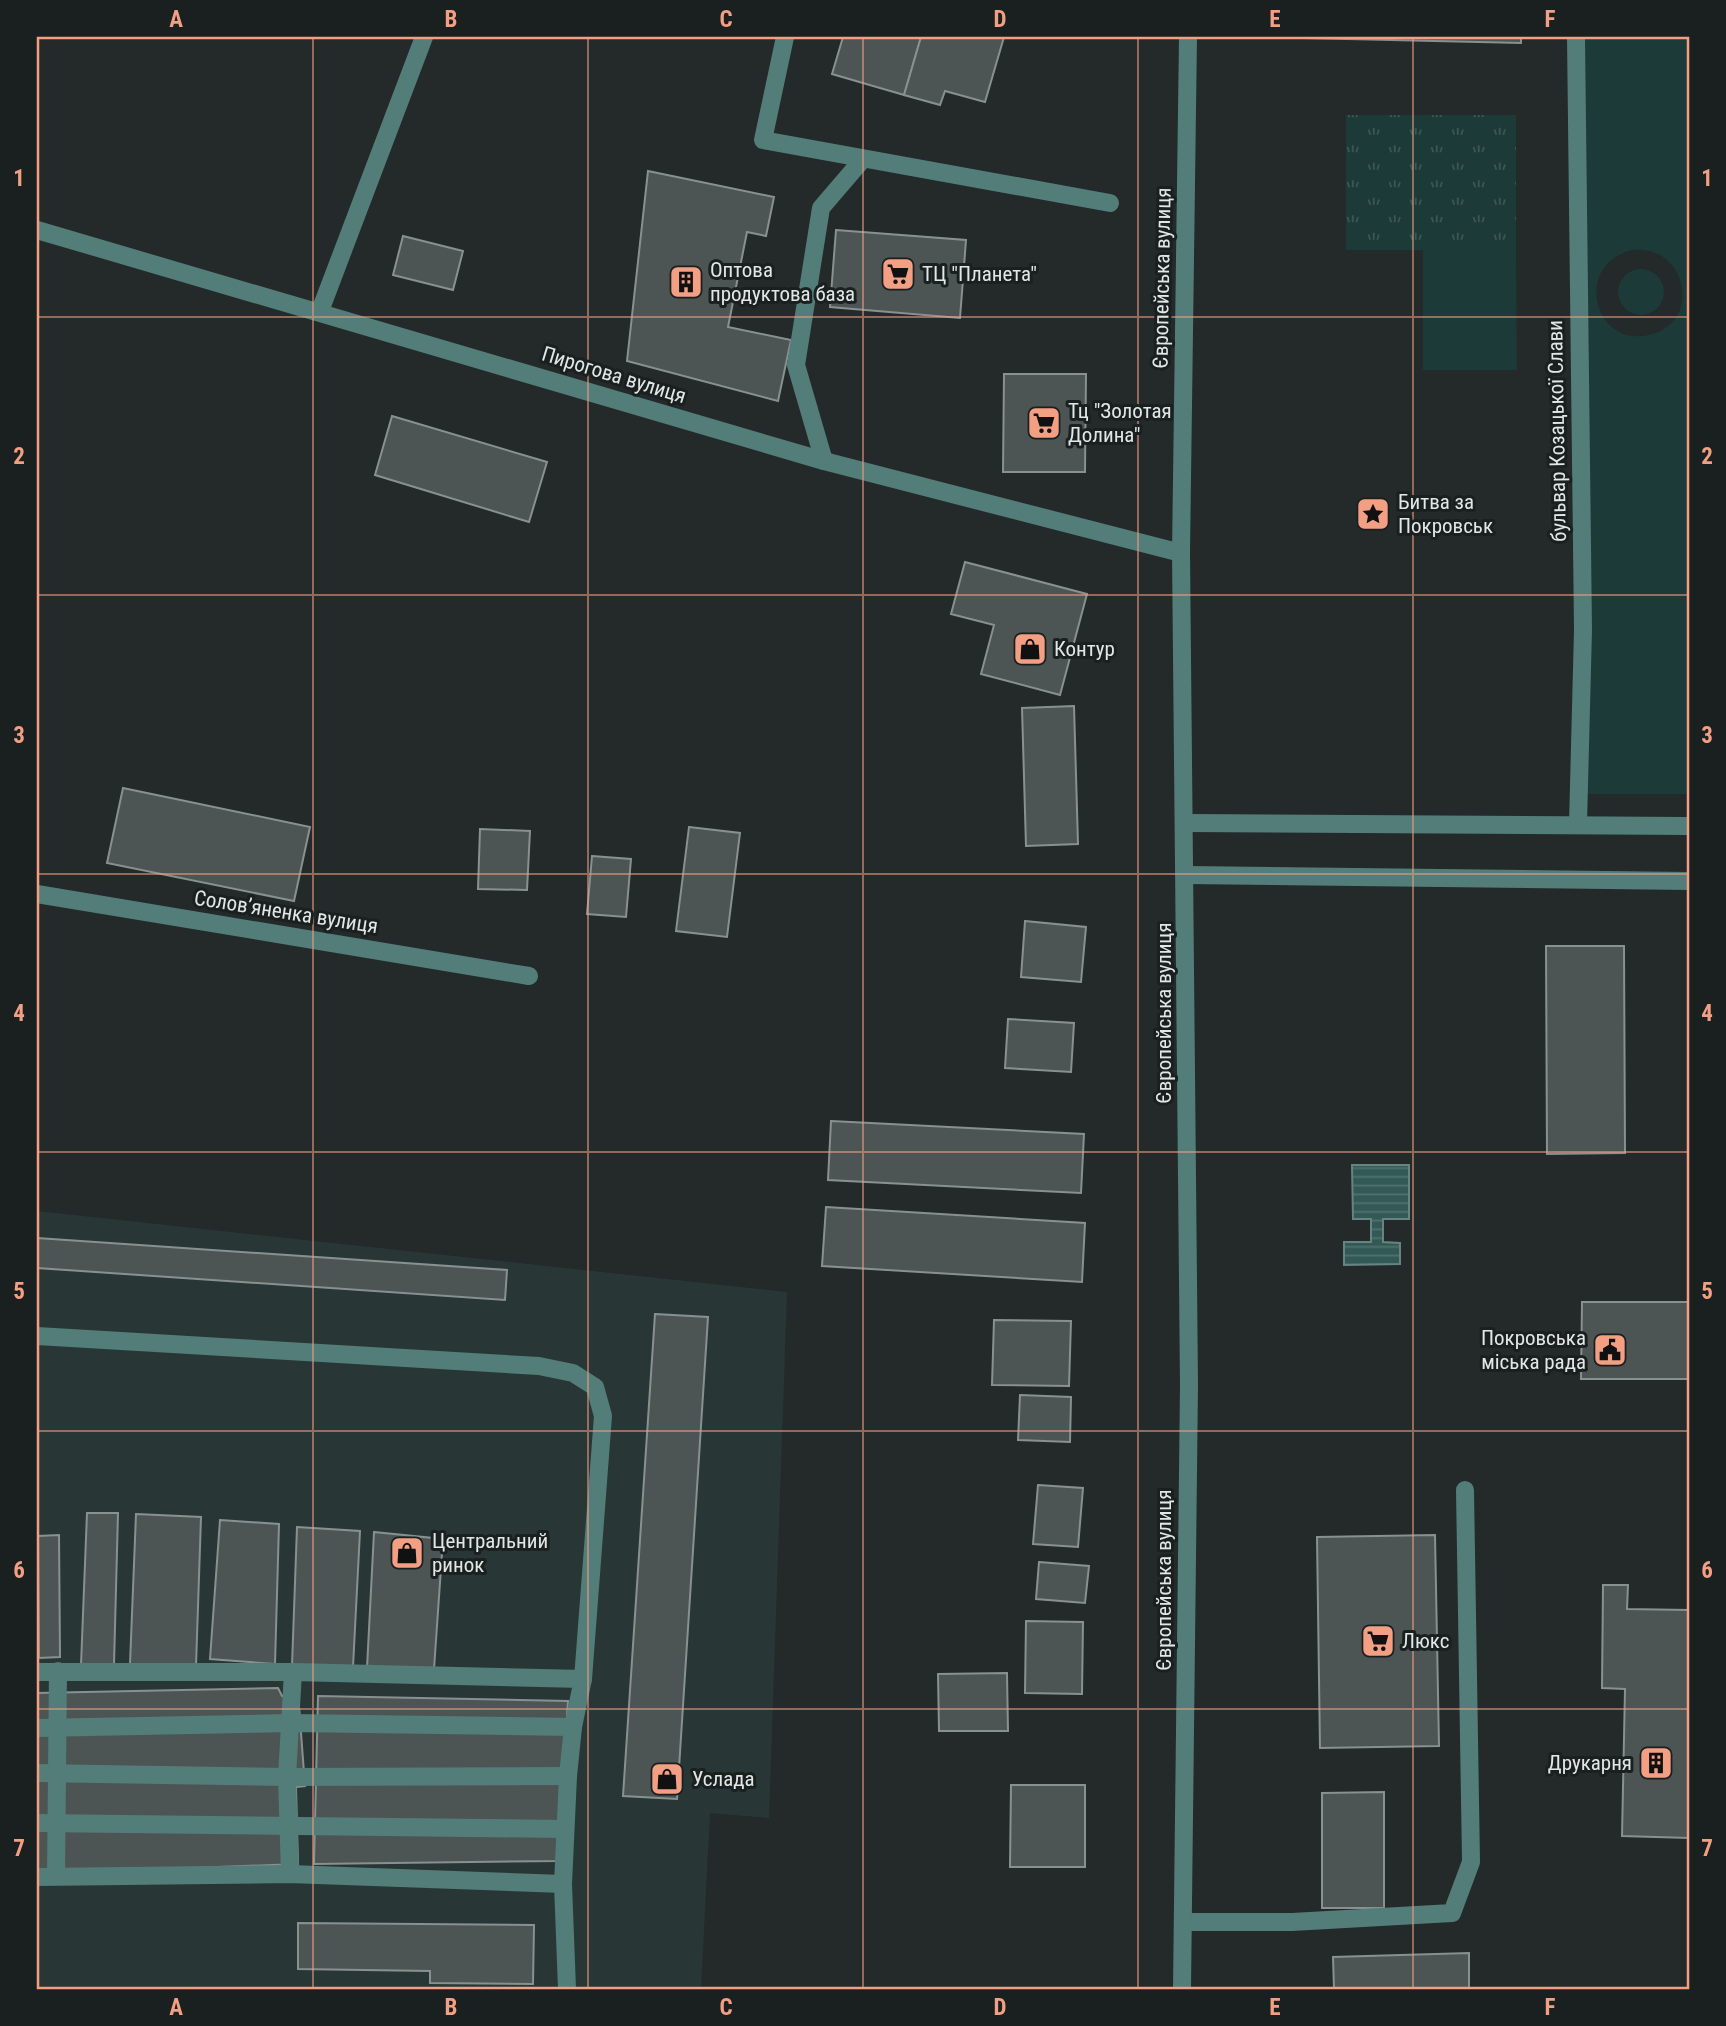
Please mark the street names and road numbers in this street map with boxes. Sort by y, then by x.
street label: Європейська вулиця [1148,187,1176,369]
street label: бульвар Козацької Слави [1543,320,1571,542]
street label: Пирогова вулиця [539,342,689,408]
street label: Солов’яненка вулиця [192,886,380,938]
street label: Європейська вулиця [1152,922,1176,1104]
street label: Європейська вулиця [1152,1489,1176,1671]

